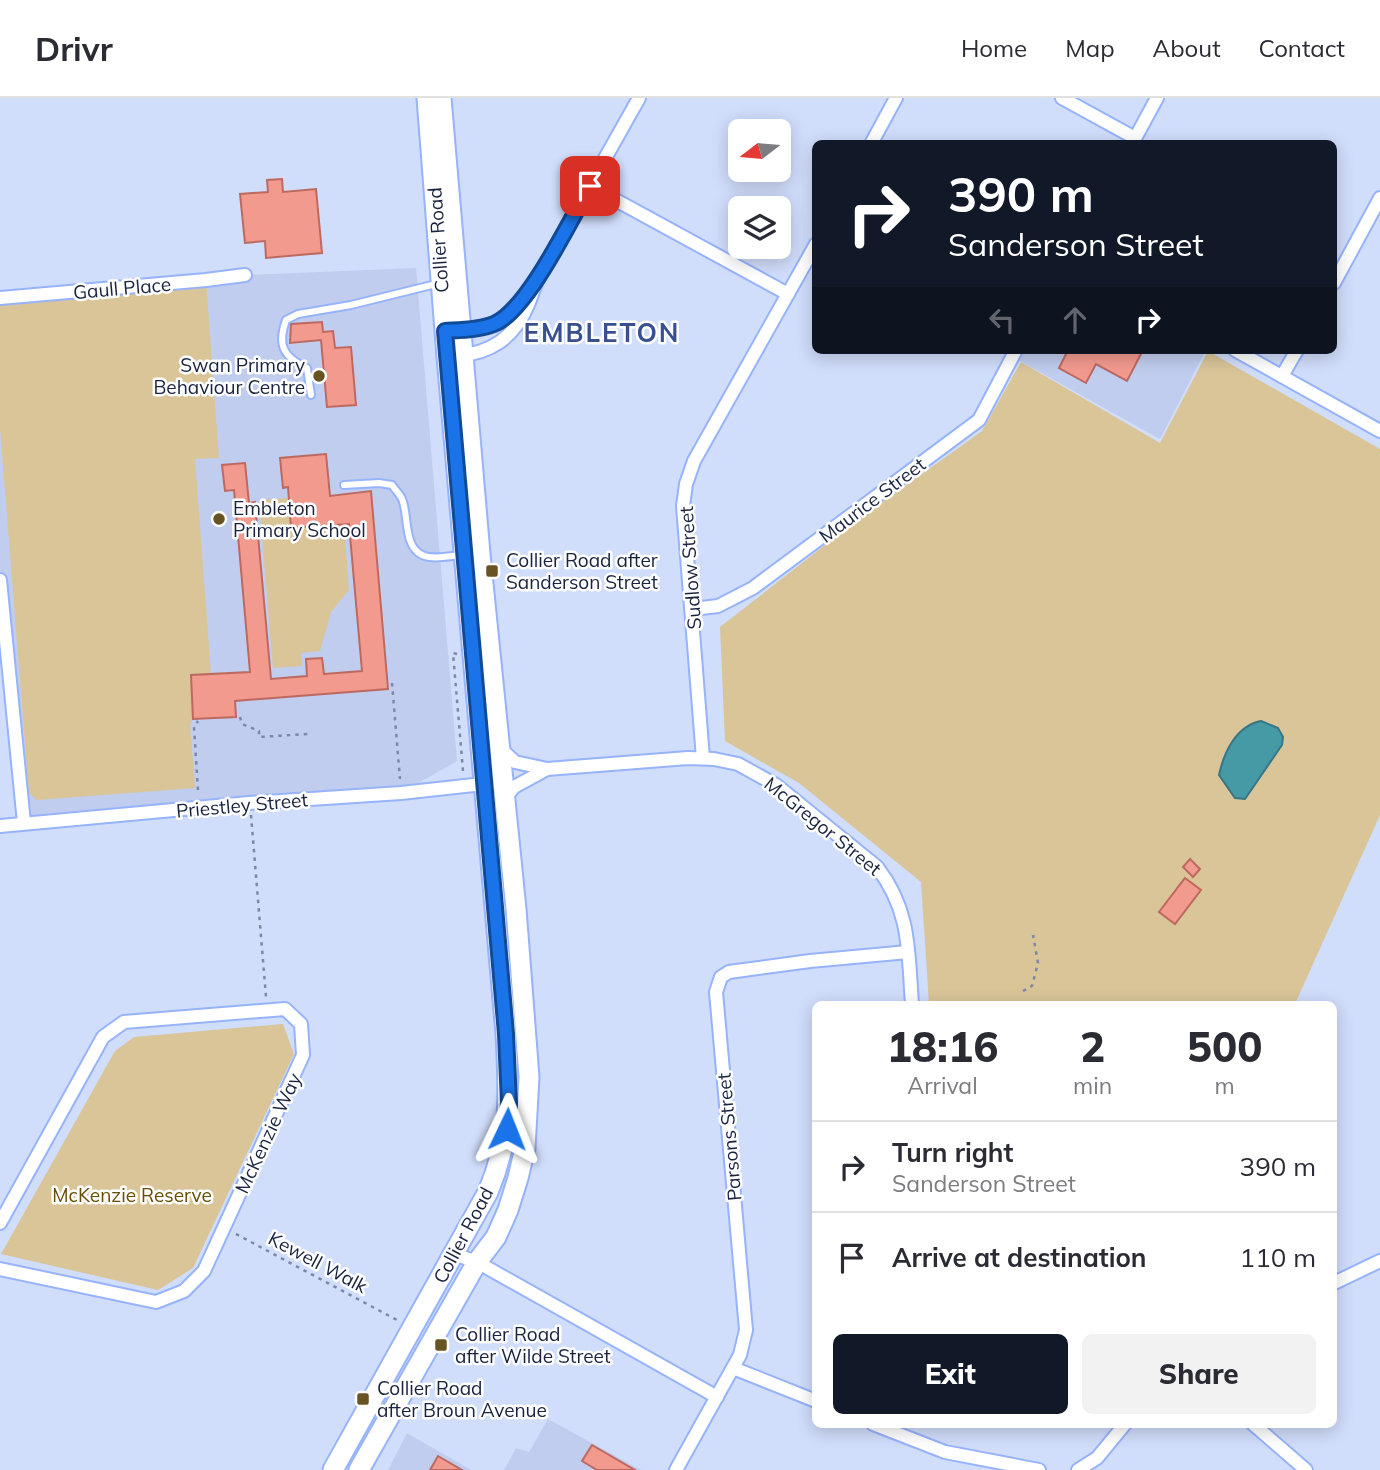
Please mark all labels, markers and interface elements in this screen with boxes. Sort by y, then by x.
text: Drivr [35,28,113,69]
text: Home [961,33,1027,63]
text: Map [1065,33,1115,63]
text: About [1153,33,1221,63]
text: Contact [1259,33,1345,63]
north arrow [728,119,791,182]
map controls [728,119,791,259]
pin [560,156,620,216]
text: 390 m [948,163,1094,224]
icon: arrive [571,167,609,205]
icon: right [833,168,924,259]
street label: Collier Road [422,187,454,293]
button: layers [728,196,791,259]
text: Sanderson Street [948,224,1204,264]
street label: Gaull Place [72,272,172,304]
icon: left [983,301,1021,339]
icon: ahead [1056,301,1094,339]
icon: right [1129,301,1167,339]
district label: EMBLETON [524,316,681,349]
place label: Swan Primary Behaviour Centre [153,353,305,399]
marker: Swan Primary Behaviour Centre [311,368,327,384]
street label: Maurice Street [814,452,930,548]
place label: Embleton Primary School [233,496,366,542]
street label: Sudlow Street [674,505,706,630]
marker: Embleton Primary School [211,511,227,527]
place label: Collier Road after Sanderson Street [506,548,658,594]
marker: Collier Road after Sanderson Street [484,563,500,579]
street label: McGregor Street [760,772,887,881]
street label: Priestley Street [175,787,309,823]
text: 18:16 [887,1020,998,1073]
text: 2 [1080,1020,1105,1073]
text: 500 [1187,1020,1262,1073]
street label: McKenzie Way [230,1069,306,1197]
text: Arrival [907,1071,978,1100]
text: min [1073,1071,1112,1100]
text: m [1214,1071,1235,1100]
street label: Parsons Street [711,1072,747,1202]
position arrow [470,1092,544,1166]
text: Turn right [892,1136,1013,1169]
icon: right [833,1148,871,1186]
text: 390 m [1240,1150,1316,1183]
text: Sanderson Street [892,1169,1076,1198]
park label: McKenzie Reserve [52,1183,212,1207]
street label: Collier Road [428,1183,498,1287]
street label: Kewell Walk [264,1226,372,1298]
icon: arrive [833,1239,871,1277]
text: Arrive at destination [892,1241,1147,1274]
text: 110 m [1240,1241,1316,1274]
place label: Collier Road after Wilde Street [455,1322,611,1368]
button: Exit [833,1334,1068,1414]
button: Share [1082,1334,1316,1414]
marker: Collier Road after Wilde Street [433,1337,449,1353]
place label: Collier Road after Broun Avenue [377,1376,547,1422]
marker: Collier Road after Broun Avenue [355,1391,371,1407]

